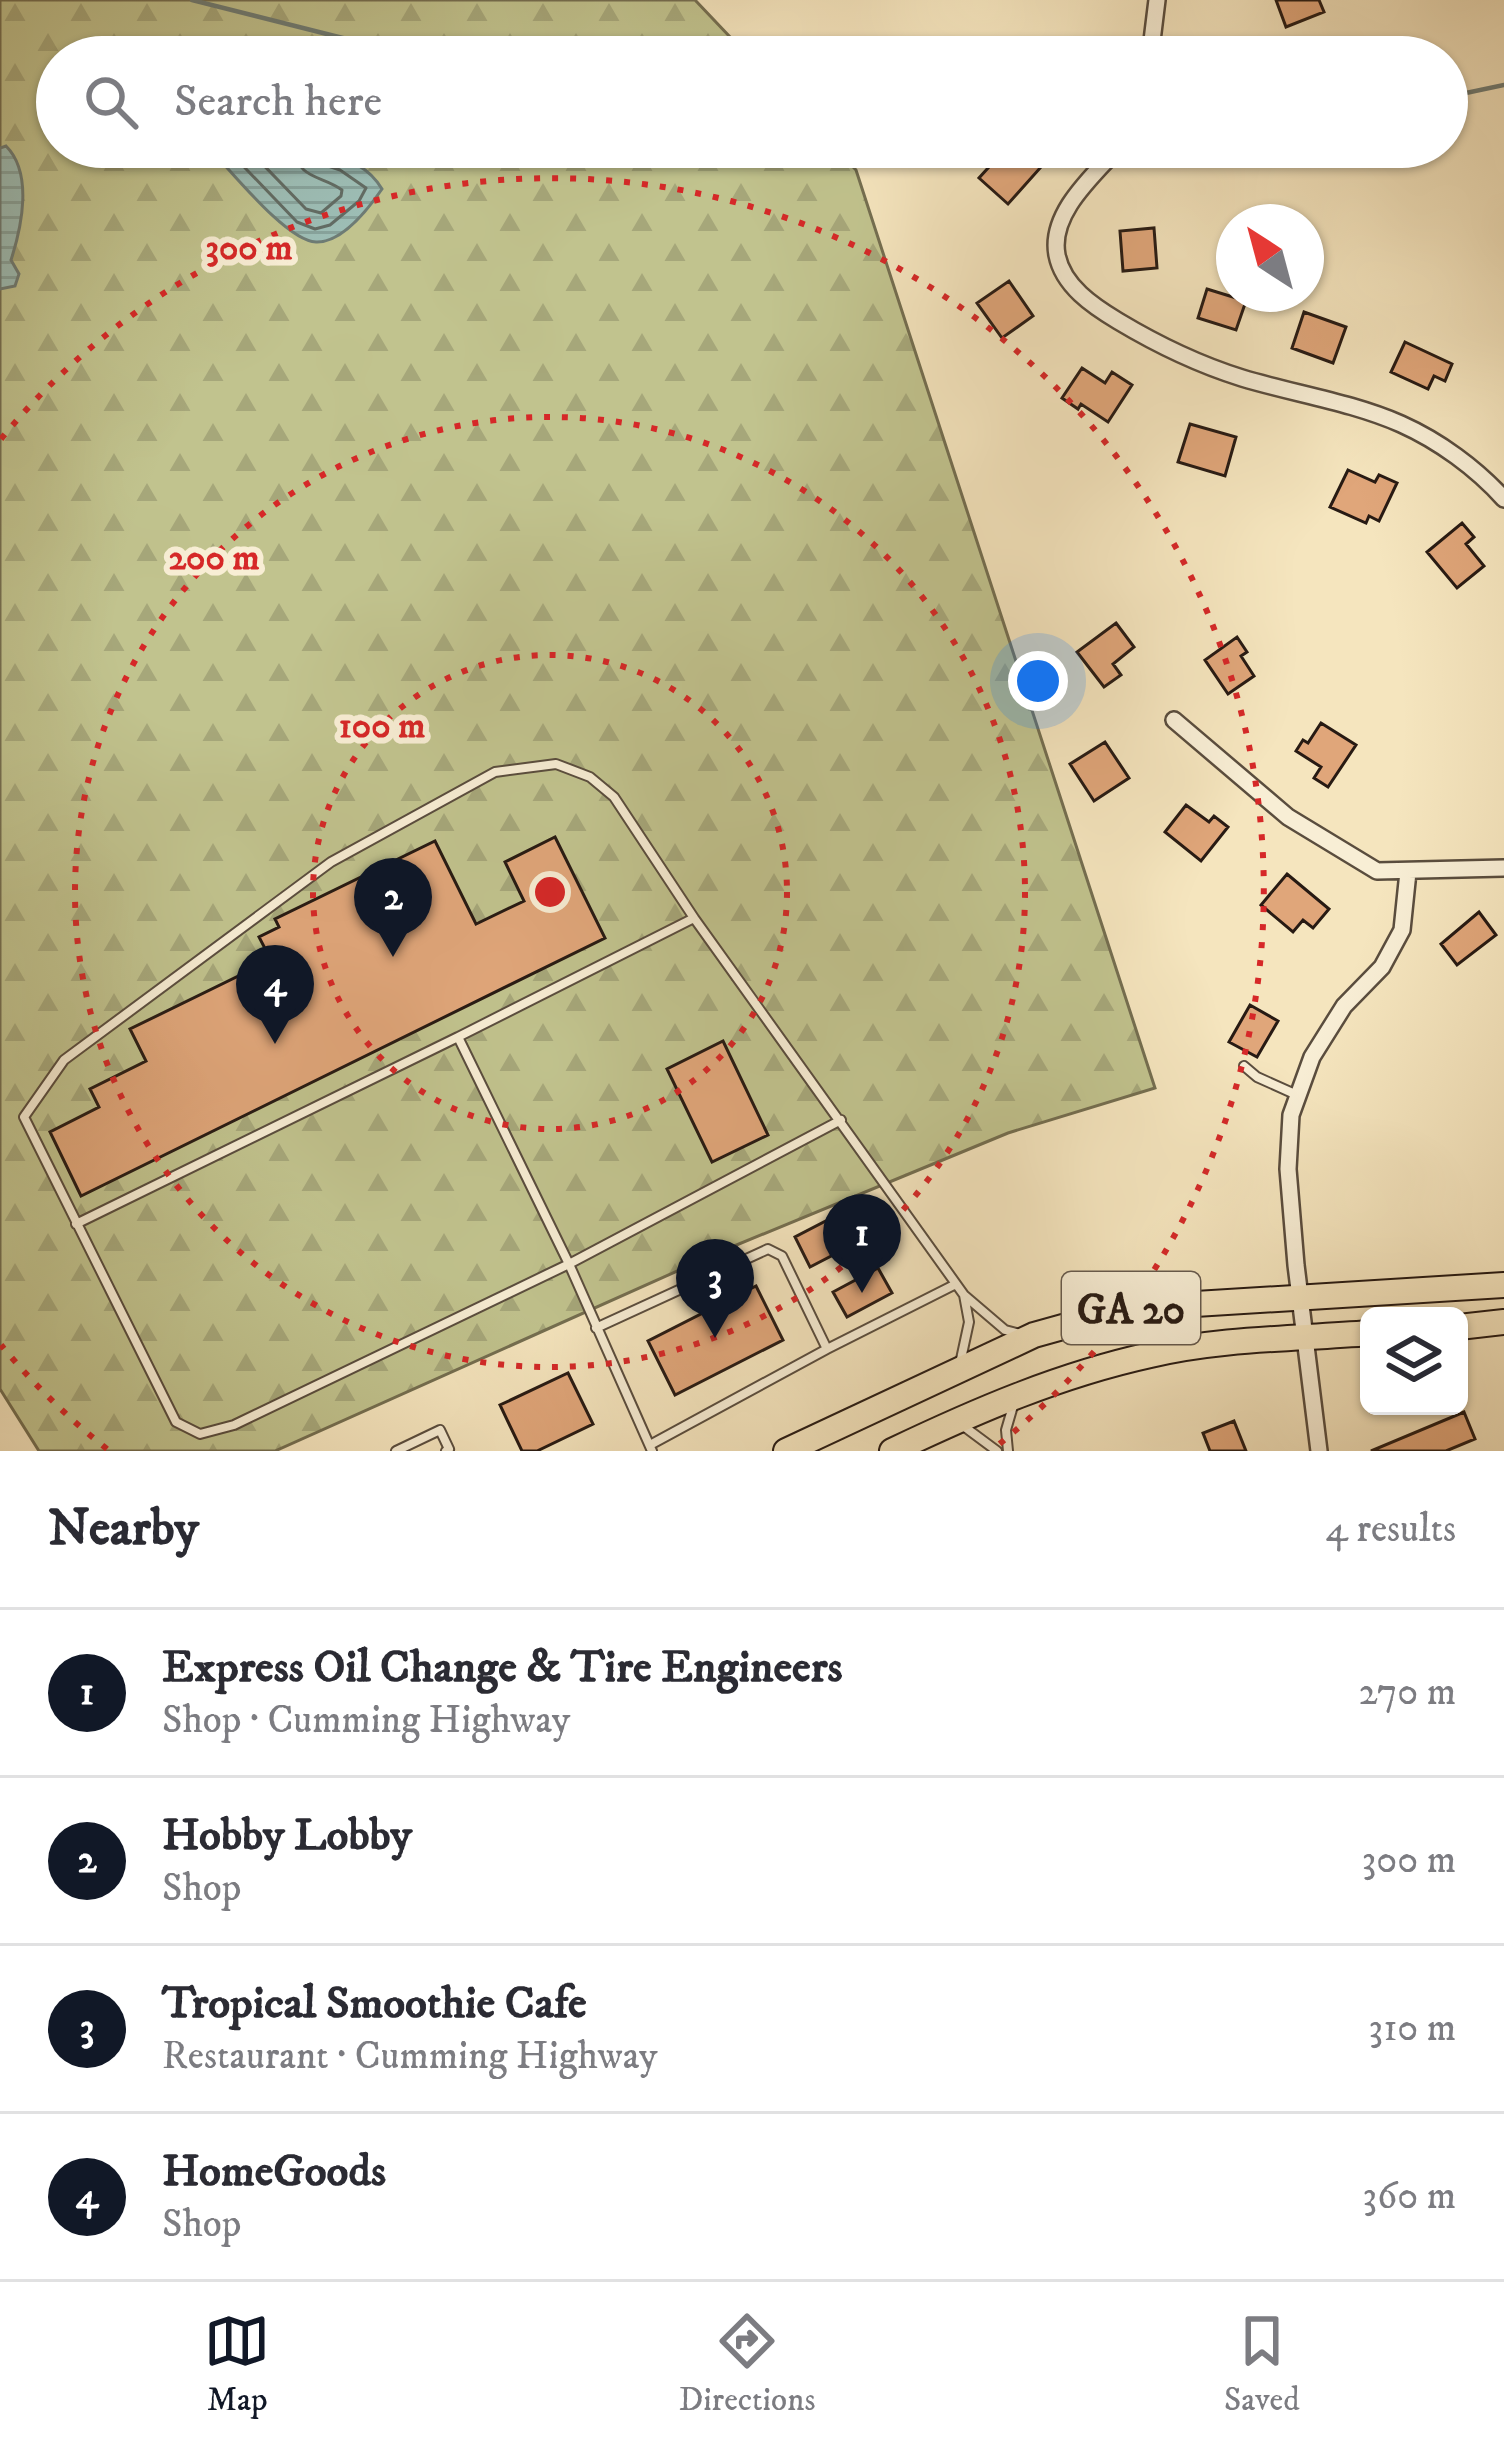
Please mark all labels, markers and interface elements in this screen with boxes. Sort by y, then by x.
search box [36,36,1468,168]
icon: search [78,69,144,135]
text: Search here [174,74,382,130]
north arrow [1216,204,1324,312]
text: 300 m [206,226,292,271]
text: 200 m [168,536,260,581]
your location [1008,651,1068,711]
text: 100 m [339,704,425,749]
pin: 2 [354,858,432,957]
centre of rings [529,871,571,913]
pin: 4 [236,945,314,1044]
pin: 1 [823,1194,901,1293]
pin: 3 [676,1239,754,1338]
road number: GA 20 [1062,1272,1200,1344]
map controls [1360,1307,1468,1415]
button: layers [1360,1307,1468,1415]
text: Nearby [48,1497,199,1561]
text: 4 results [1326,1505,1456,1554]
text: Express Oil Change & Tire Engineers [162,1640,842,1696]
text: 1 [80,1668,94,1717]
text: 270 m [1359,1668,1456,1717]
text: Shop · Cumming Highway [162,1696,570,1745]
text: Hobby Lobby [162,1808,412,1864]
text: 2 [77,1836,97,1885]
text: 300 m [1362,1836,1456,1885]
text: Shop [162,1864,241,1913]
text: Tropical Smoothie Cafe [162,1976,587,2032]
text: 3 [80,2004,94,2053]
text: 310 m [1369,2004,1456,2053]
text: Restaurant · Cumming Highway [162,2032,658,2081]
text: HomeGoods [162,2144,386,2200]
text: 4 [76,2172,98,2221]
text: 360 m [1362,2172,1456,2221]
text: Shop [162,2200,241,2249]
tab: Map [204,2308,270,2421]
tab: Directions [679,2308,815,2421]
tab: Saved [1224,2308,1300,2421]

